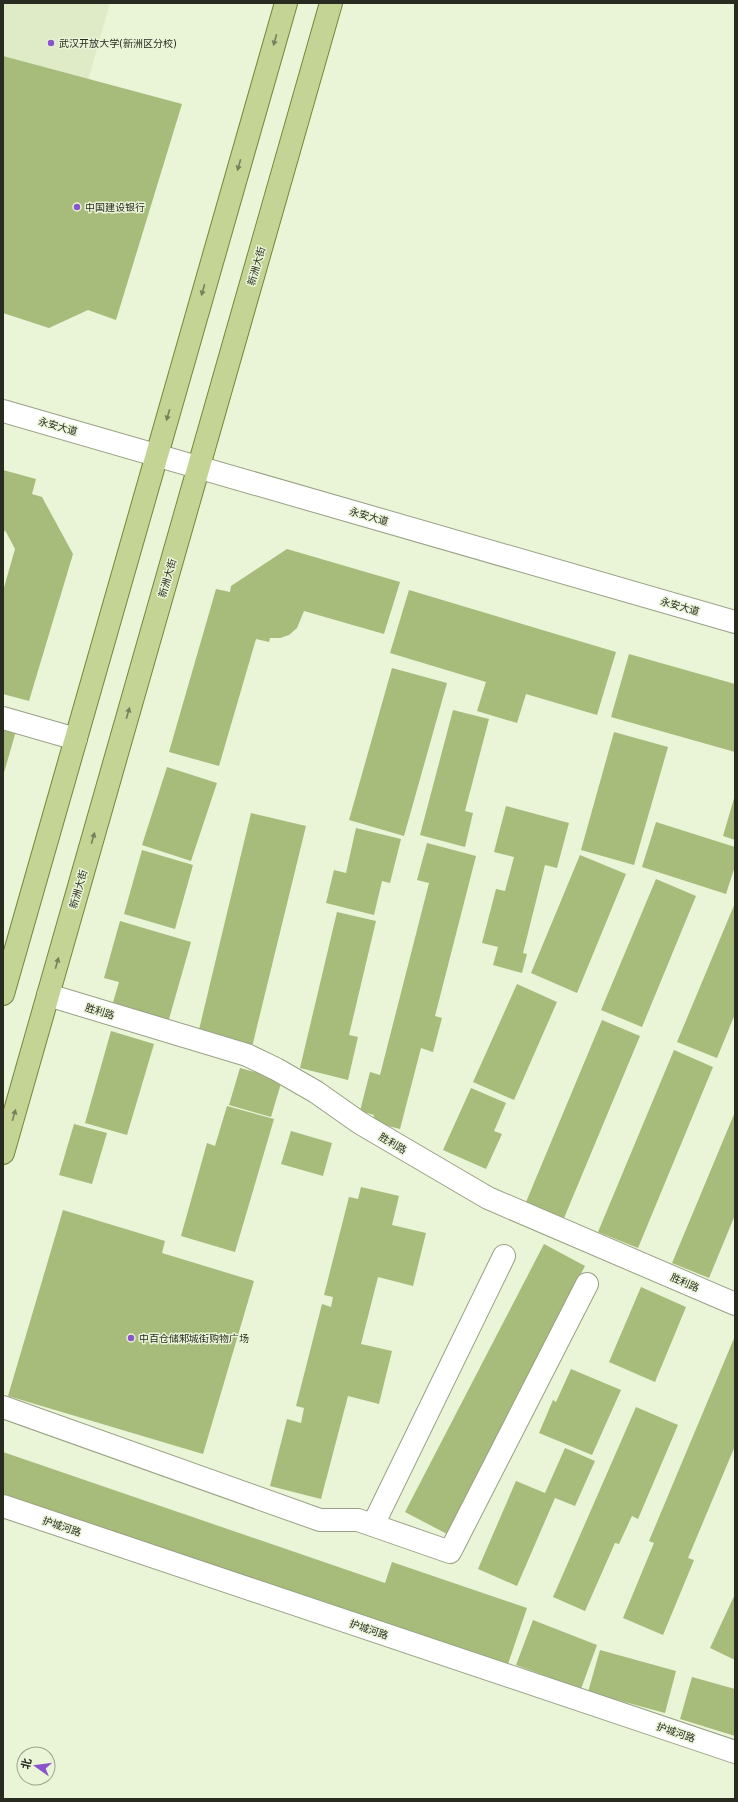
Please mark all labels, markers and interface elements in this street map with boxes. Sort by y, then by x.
one-way arrow [272,35,278,47]
marker: 武汉开放大学(新洲区分校) [46,38,56,48]
place label: 武汉开放大学(新洲区分校) [59,38,177,49]
one-way arrow [236,160,242,172]
marker: 中国建设银行 [72,202,82,212]
place label: 中国建设银行 [85,202,145,213]
street label: 新洲大街 [246,245,267,287]
one-way arrow [200,285,206,297]
one-way arrow [165,410,171,422]
street label: 永安大道 [37,416,79,437]
street label: 永安大道 [348,506,390,527]
street label: 新洲大街 [157,557,178,599]
street label: 永安大道 [659,596,701,617]
one-way arrow [125,707,131,719]
one-way arrow [90,832,96,844]
street label: 新洲大街 [68,868,89,910]
one-way arrow [54,957,60,969]
street label: 胜利路 [84,1002,116,1021]
one-way arrow [11,1109,17,1121]
street label: 胜利路 [377,1131,408,1156]
street label: 胜利路 [669,1272,701,1293]
marker: 中百仓储邾城街购物广场 [126,1333,136,1343]
place label: 中百仓储邾城街购物广场 [139,1333,249,1344]
street label: 护城河路 [41,1515,83,1538]
street label: 护城河路 [348,1618,390,1641]
street label: 护城河路 [655,1721,697,1744]
north arrow [16,1746,56,1786]
text: 北 [19,1757,34,1771]

